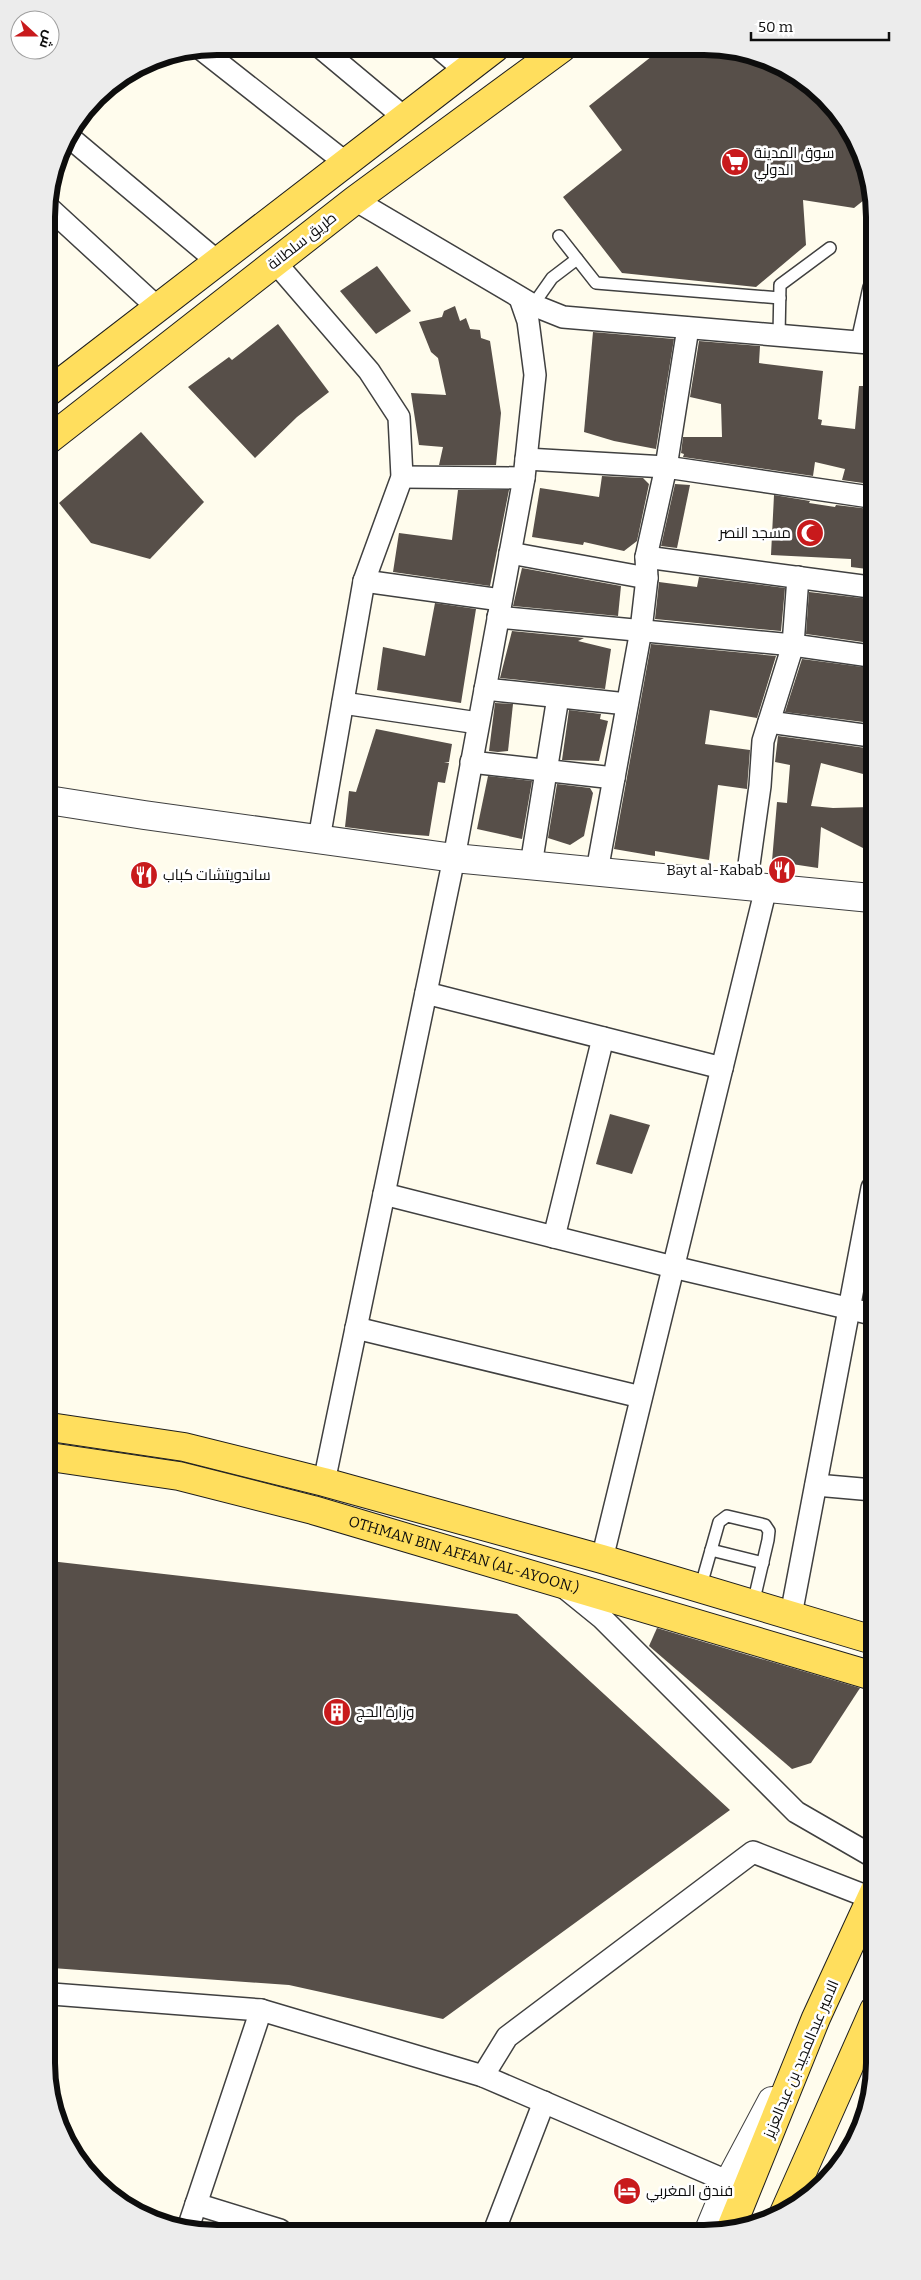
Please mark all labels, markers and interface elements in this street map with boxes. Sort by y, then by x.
north arrow [10,10,60,60]
scale bar [751,10,888,42]
text: 50 m [758,18,794,36]
text: ش [36,28,58,51]
place label: سوق المدينة الدولي [754,144,834,182]
supermarket icon: سوق المدينة الدولي [720,147,750,177]
street label: طريق سلطانة [264,208,341,274]
mosque icon: مسجد النصر [795,518,825,548]
place label: مسجد النصر [718,524,791,542]
restaurant icon: Bayt al-Kabab [767,855,797,885]
restaurant icon: ساندويتشات كباب [129,860,159,890]
place label: Bayt al-Kabab [666,861,763,879]
place label: ساندويتشات كباب [163,866,271,884]
street label: OTHMAN BIN AFFAN (AL-AYOON.) [346,1512,581,1597]
building icon: وزارة الحج [322,1697,352,1727]
place label: وزارة الحج [356,1703,415,1723]
street label: الامير عبدالمجيد بن عبدالعزيز [759,1977,843,2142]
hotel icon: فندق المغربي [612,2176,642,2206]
place label: فندق المغربي [646,2182,733,2203]

